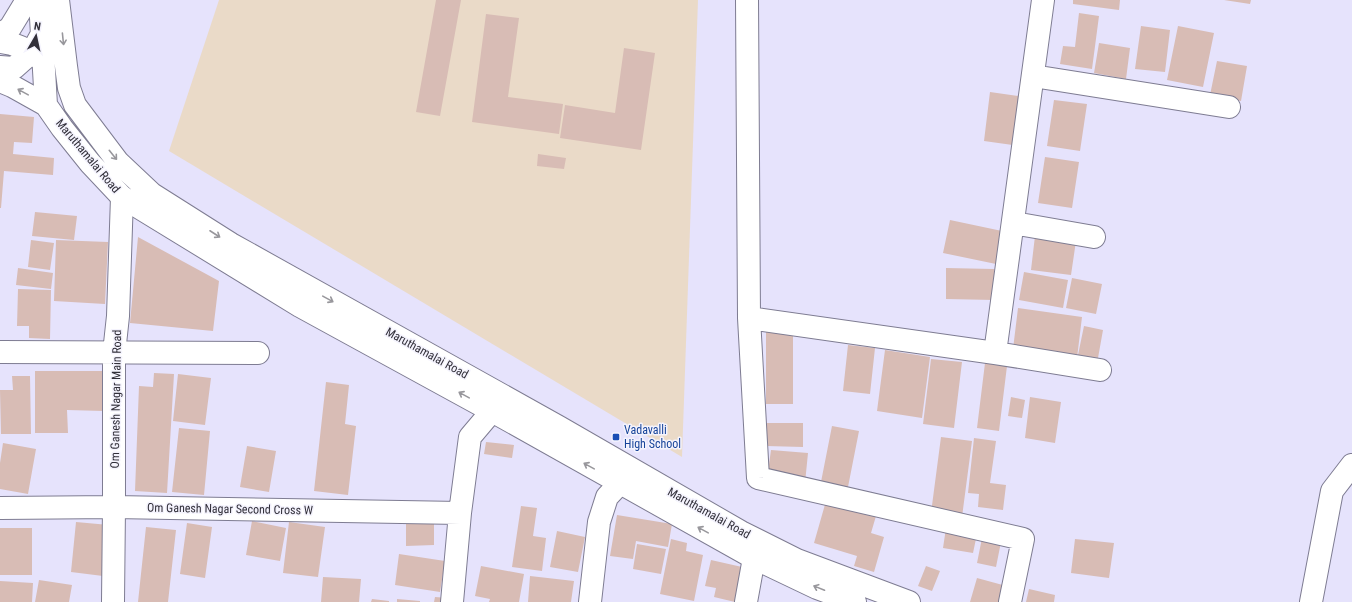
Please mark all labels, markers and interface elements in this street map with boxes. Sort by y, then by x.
north arrow [16,16,56,56]
text: N [33,20,42,34]
one-way arrow [59,32,66,45]
one-way arrow [17,88,29,96]
street label: Maruthamalai Road [53,116,123,196]
one-way arrow [108,149,117,160]
one-way arrow [209,230,220,238]
one-way arrow [321,295,333,303]
street label: Maruthamalai Road [383,325,471,382]
street label: Om Ganesh Nagar Main Road [108,329,124,469]
one-way arrow [458,391,470,399]
place label: Vadavalli High School [624,423,681,451]
marker: Vadavalli High School [611,432,621,442]
one-way arrow [584,462,596,469]
street label: Maruthamalai Road [665,485,753,542]
street label: Om Ganesh Nagar Second Cross W [147,501,313,517]
one-way arrow [697,525,709,533]
one-way arrow [813,584,825,592]

